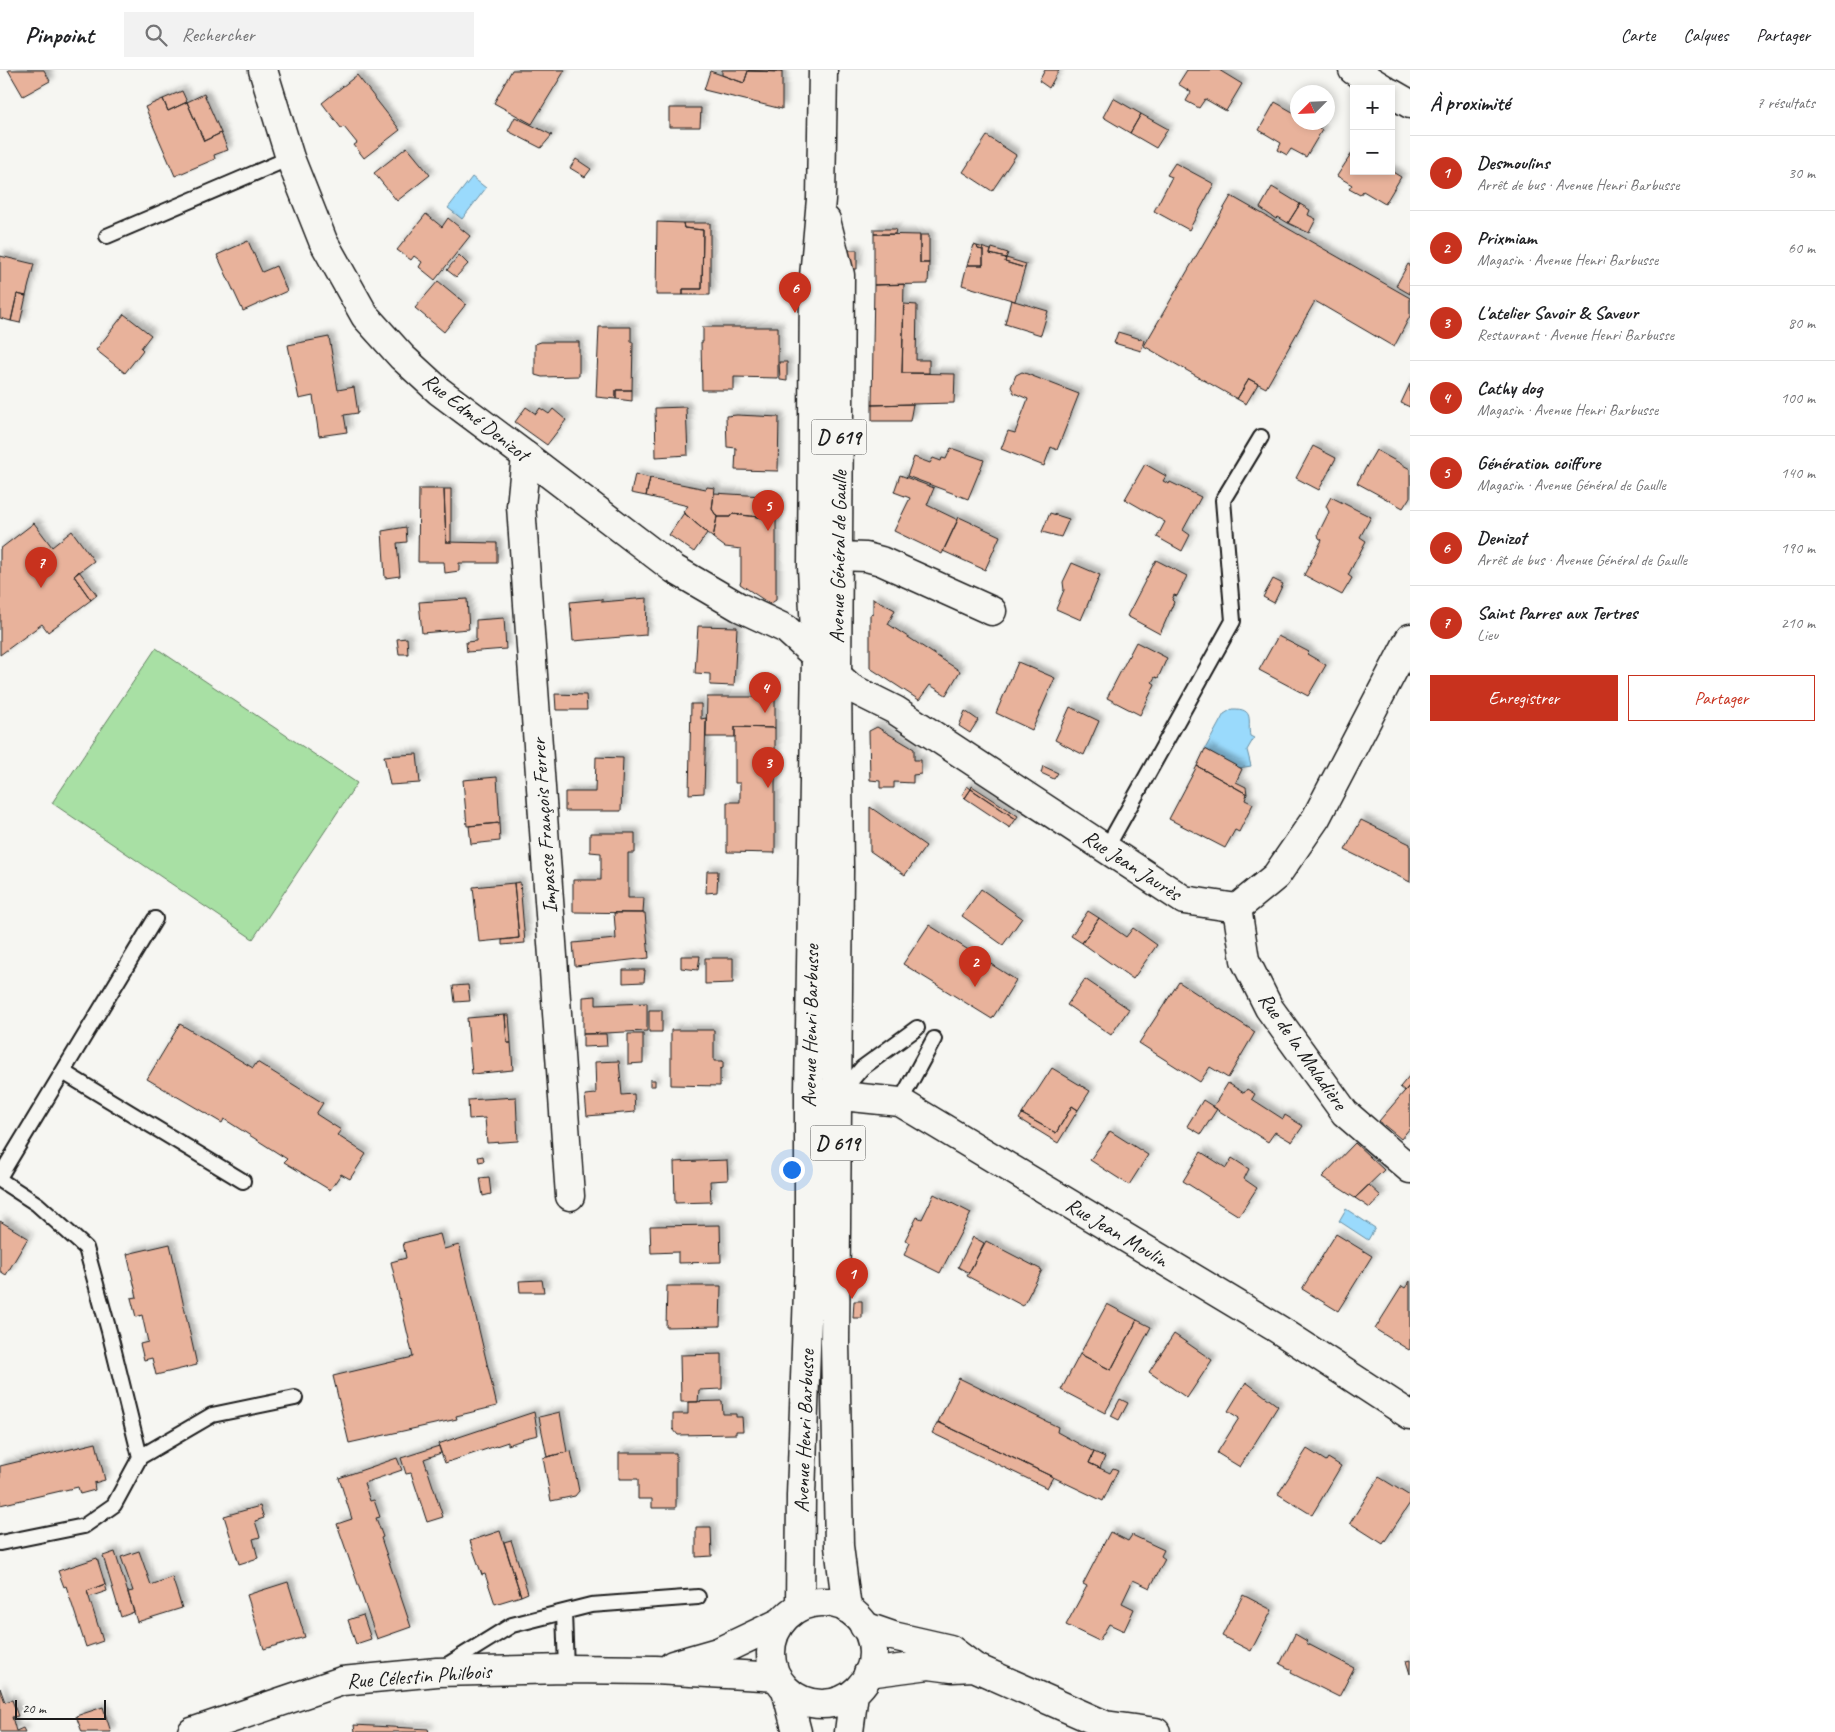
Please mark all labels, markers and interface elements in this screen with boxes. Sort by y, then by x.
search box [124,12,474,57]
text: Pinpoint [25,20,94,50]
icon: search [142,21,170,49]
text: Rechercher [182,23,255,47]
text: Carte [1621,24,1655,46]
text: Calques [1683,24,1728,46]
text: Partager [1756,24,1810,46]
north arrow [1290,85,1335,130]
map controls [1350,85,1395,175]
button: + [1350,85,1395,130]
text: À proximité [1430,90,1510,116]
text: 7 résultats [1756,93,1815,113]
button: − [1350,130,1395,175]
text: Desmoulins [1477,151,1549,175]
text: 1 [1442,163,1450,183]
text: 30 m [1788,163,1815,183]
text: Arrêt de bus · Avenue Henri Barbusse [1477,175,1679,195]
text: Prixmiam [1477,226,1536,250]
text: 2 [1442,238,1450,258]
text: 60 m [1788,238,1815,258]
text: Magasin · Avenue Henri Barbusse [1477,250,1658,270]
pin: 6 [779,272,811,313]
text: L'atelier Savoir & Saveur [1477,301,1638,325]
text: 3 [1442,313,1450,333]
text: 80 m [1788,313,1815,333]
text: Restaurant · Avenue Henri Barbusse [1477,325,1674,345]
street label: Rue Edmé Denizot [418,367,537,469]
text: Cathy dog [1477,376,1542,400]
text: 4 [1442,388,1450,408]
text: 100 m [1781,388,1815,408]
text: Magasin · Avenue Henri Barbusse [1477,400,1658,420]
road number: D 619 [812,420,866,454]
text: Génération coiffure [1477,451,1600,475]
text: 5 [1443,463,1449,483]
text: 140 m [1781,463,1815,483]
street label: Avenue Général de Gaulle [823,469,853,644]
text: Magasin · Avenue Général de Gaulle [1477,475,1666,495]
pin: 5 [752,490,784,531]
text: Denizot [1477,526,1526,550]
text: 6 [1442,538,1450,558]
text: 190 m [1781,538,1815,558]
pin: 7 [25,547,57,588]
text: Arrêt de bus · Avenue Général de Gaulle [1477,550,1687,570]
text: Saint Parres aux Tertres [1477,601,1638,625]
text: 7 [1442,613,1450,633]
text: 210 m [1781,613,1815,633]
text: Lieu [1477,625,1498,645]
pin: 4 [749,672,781,713]
button: Enregistrer [1430,675,1618,721]
button: Partager [1628,675,1815,721]
street label: Impasse François Ferrer [525,735,563,914]
pin: 3 [752,747,784,788]
street label: Rue Jean Jaurès [1078,824,1187,907]
street label: Avenue Henri Barbusse [796,943,824,1108]
pin: 2 [959,946,991,987]
street label: Rue de la Maladière [1253,987,1354,1117]
road number: D 619 [810,1126,866,1160]
your location [779,1157,805,1183]
street label: Rue Jean Moulin [1061,1191,1174,1273]
pin: 1 [836,1258,868,1299]
street label: Avenue Henri Barbusse [788,1348,820,1513]
street label: Rue Célestin Philbois [346,1658,494,1694]
scale bar [15,1697,106,1720]
text: 20 m [22,1700,46,1717]

